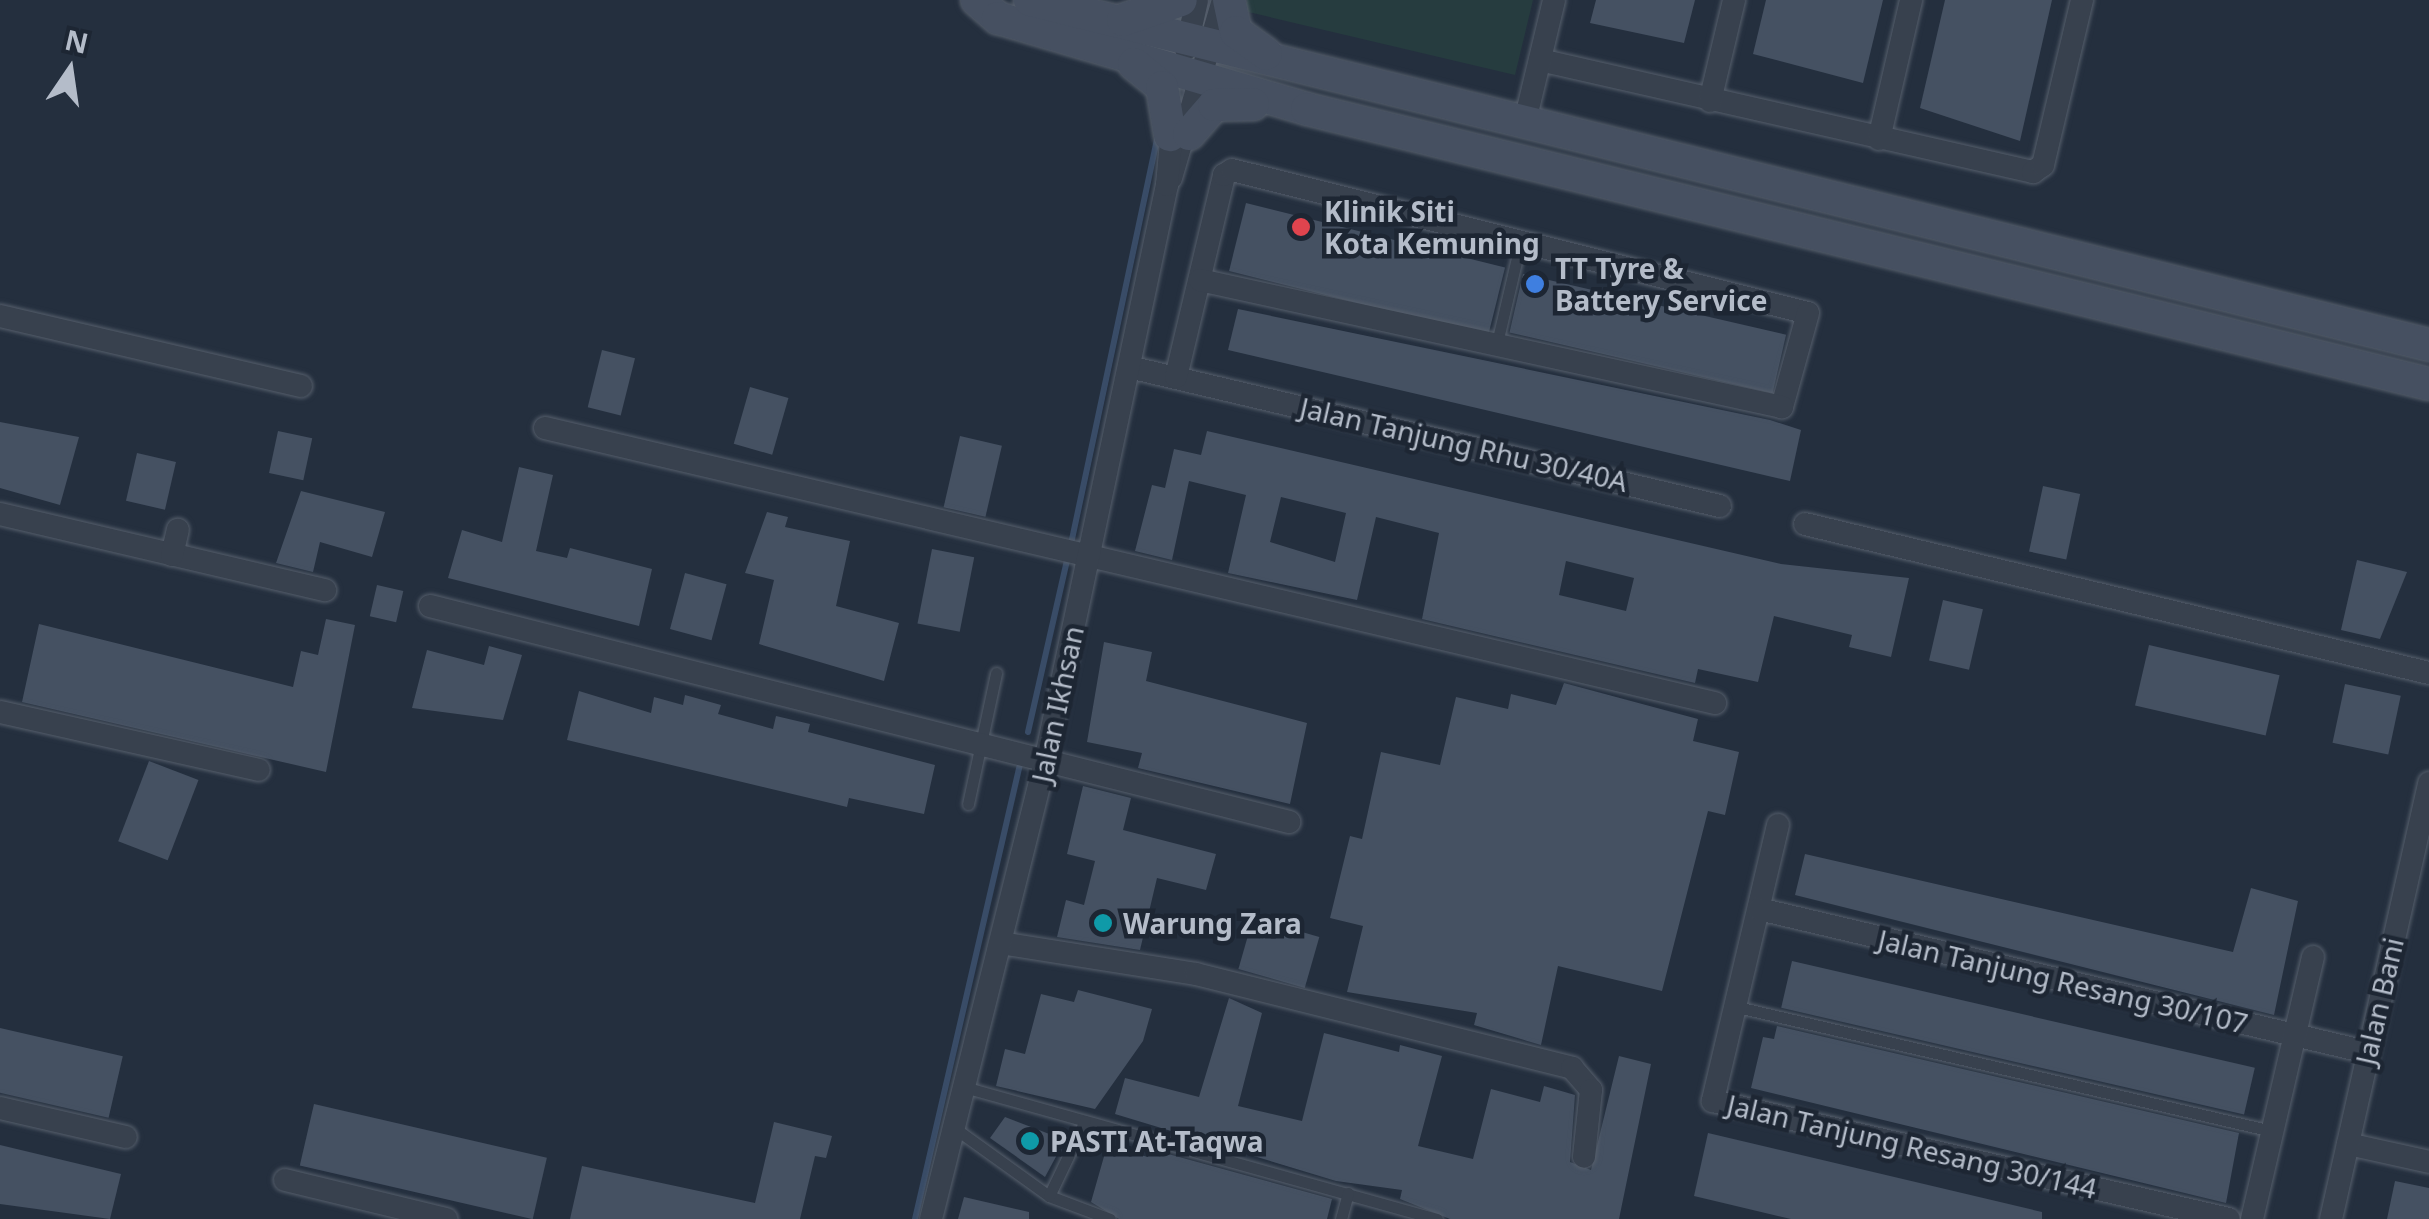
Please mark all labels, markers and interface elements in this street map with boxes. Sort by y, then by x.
north arrow [20,20,120,120]
text: N [61,20,92,62]
place label: Klinik Siti Kota Kemuning [1324,194,1540,260]
marker: Klinik Siti Kota Kemuning [1288,214,1314,240]
place label: TT Tyre & Battery Service [1555,251,1767,317]
marker: TT Tyre & Battery Service [1524,273,1546,295]
street label: Jalan Tanjung Rhu 30/40A [1297,390,1631,498]
street label: Jalan Ikhsan [1024,623,1090,785]
place label: Warung Zara [1123,906,1302,940]
marker: Warung Zara [1092,912,1114,934]
street label: Jalan Tanjung Resang 30/107 [1875,922,2251,1040]
street label: Jalan Bani [2348,934,2410,1068]
street label: Jalan Tanjung Resang 30/144 [1724,1087,2100,1205]
place label: PASTI At-Taqwa [1050,1124,1264,1158]
marker: PASTI At-Taqwa [1019,1130,1041,1152]

